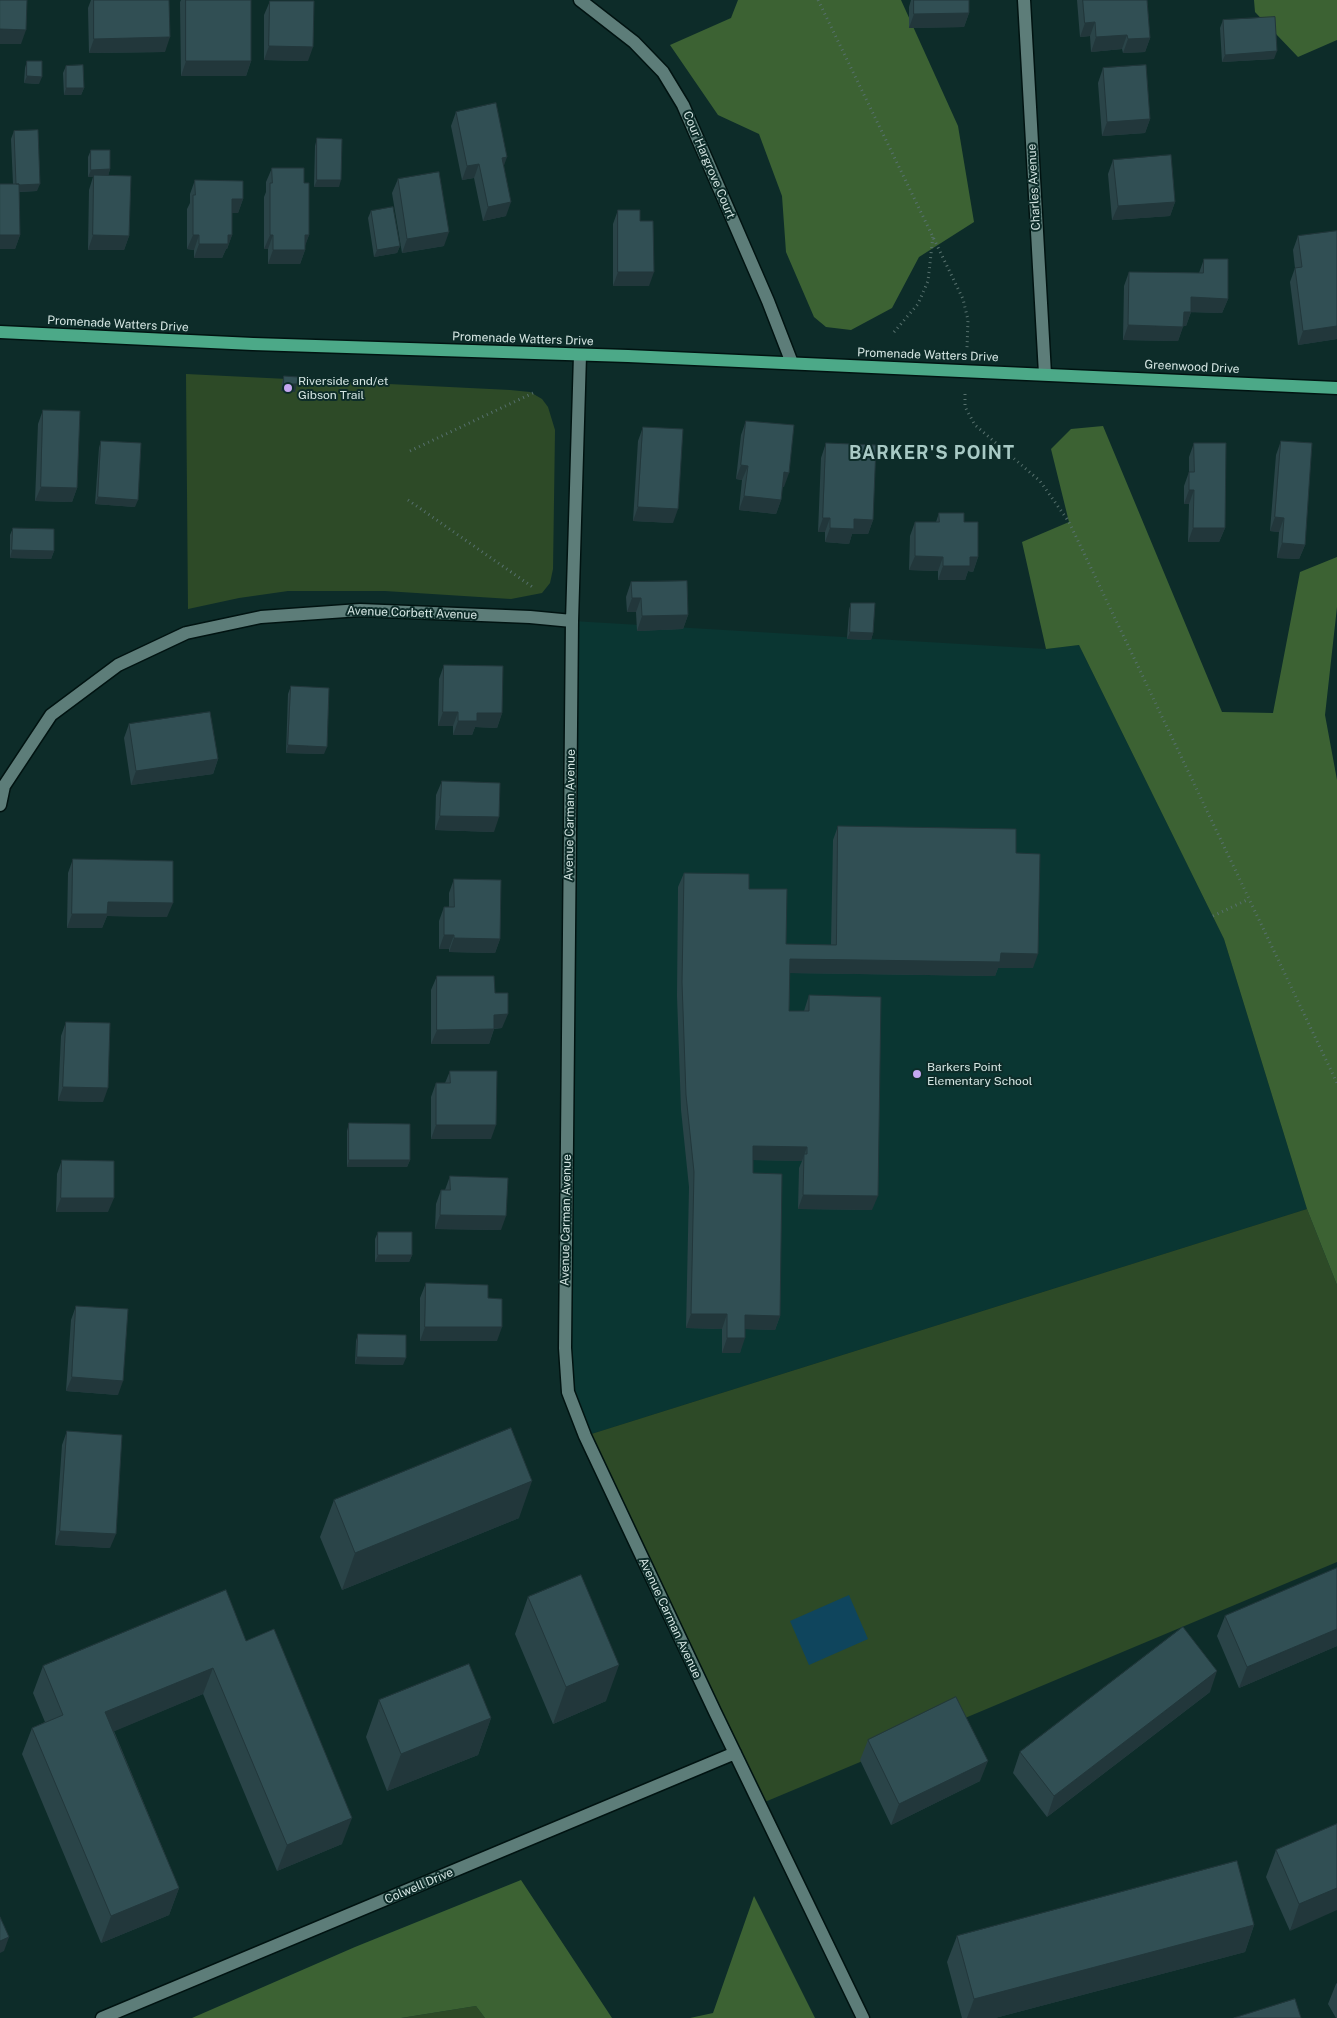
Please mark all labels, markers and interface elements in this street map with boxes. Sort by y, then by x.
street label: Cour Hargrove Court [680,109,738,221]
street label: Charles Avenue [1025,143,1043,231]
street label: Promenade Watters Drive [47,313,189,335]
street label: Promenade Watters Drive [452,329,594,349]
street label: Promenade Watters Drive [857,345,999,365]
street label: Greenwood Drive [1144,357,1240,377]
place label: Riverside and/et Gibson Trail [298,374,388,402]
marker: Riverside and/et Gibson Trail [282,382,294,394]
district label: BARKER'S POINT [847,442,1017,464]
street label: Avenue Corbett Avenue [347,604,477,622]
street label: Avenue Carman Avenue [562,749,578,881]
place label: Barkers Point Elementary School [927,1060,1032,1088]
marker: Barkers Point Elementary School [911,1068,923,1080]
street label: Avenue Carman Avenue [558,1154,574,1286]
street label: Avenue Carman Avenue [636,1555,704,1681]
street label: Colwell Drive [383,1865,455,1907]

